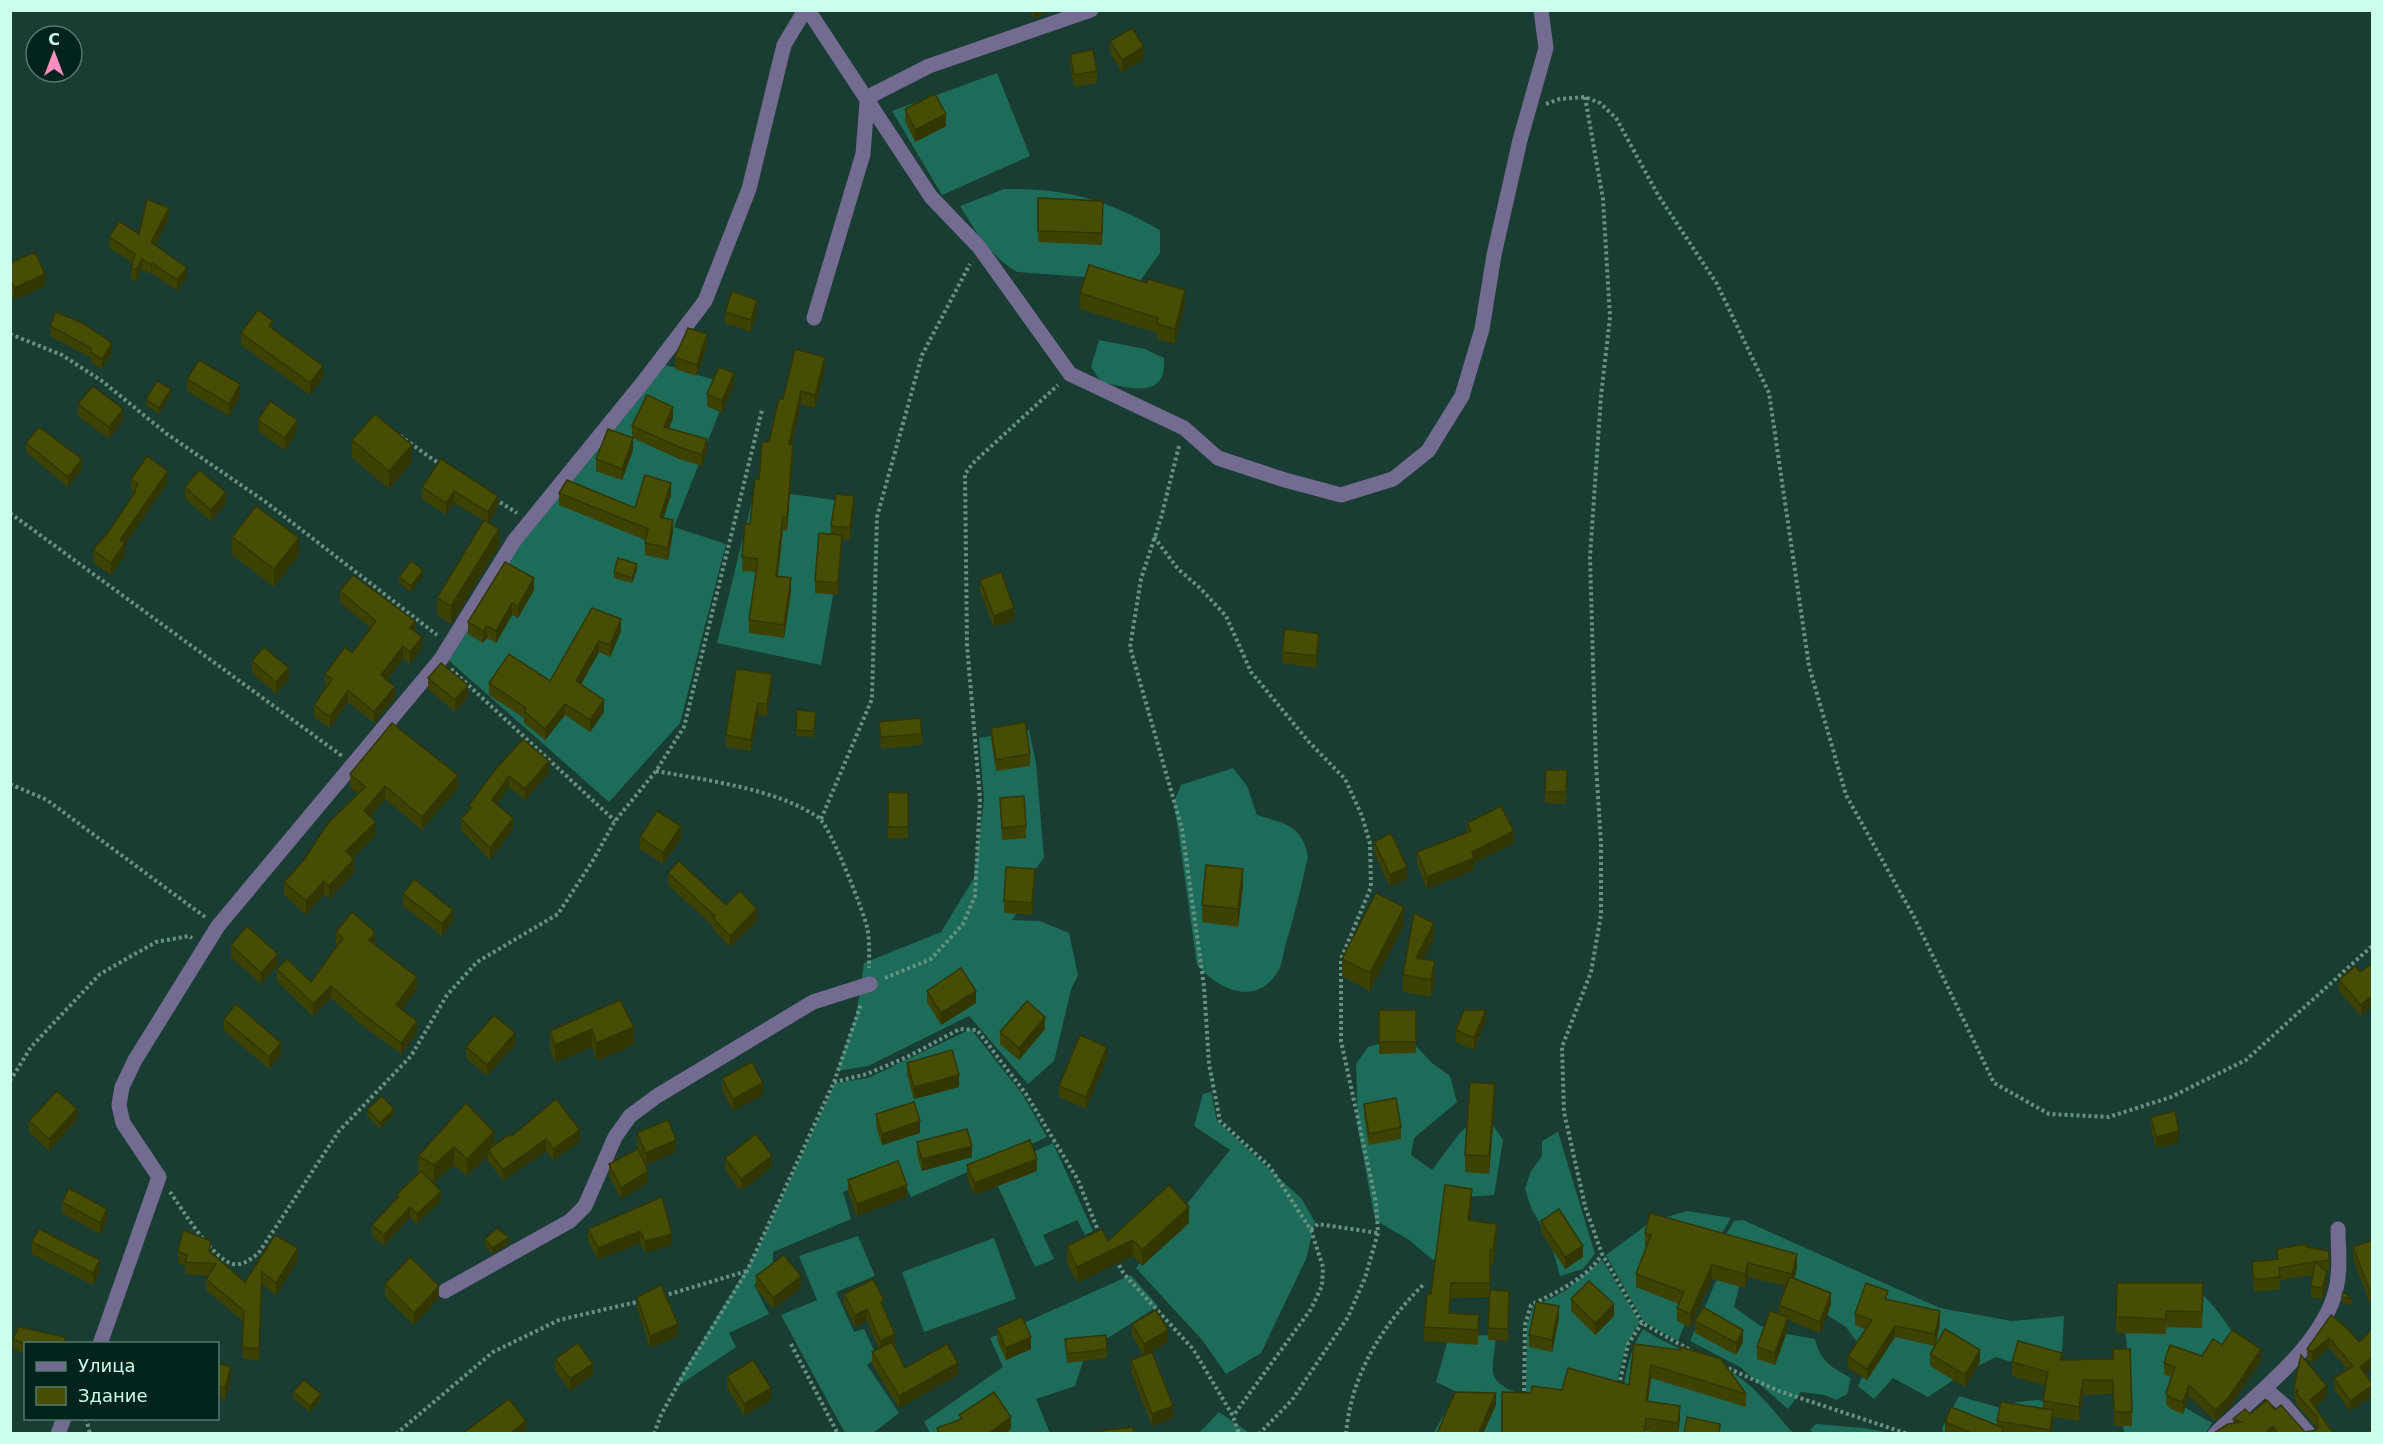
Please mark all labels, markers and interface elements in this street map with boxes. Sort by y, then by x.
north arrow [24,24,84,84]
text: С [48,30,60,49]
legend [24,1342,219,1420]
text: Улица [78,1355,135,1376]
text: Здание [78,1385,148,1406]

